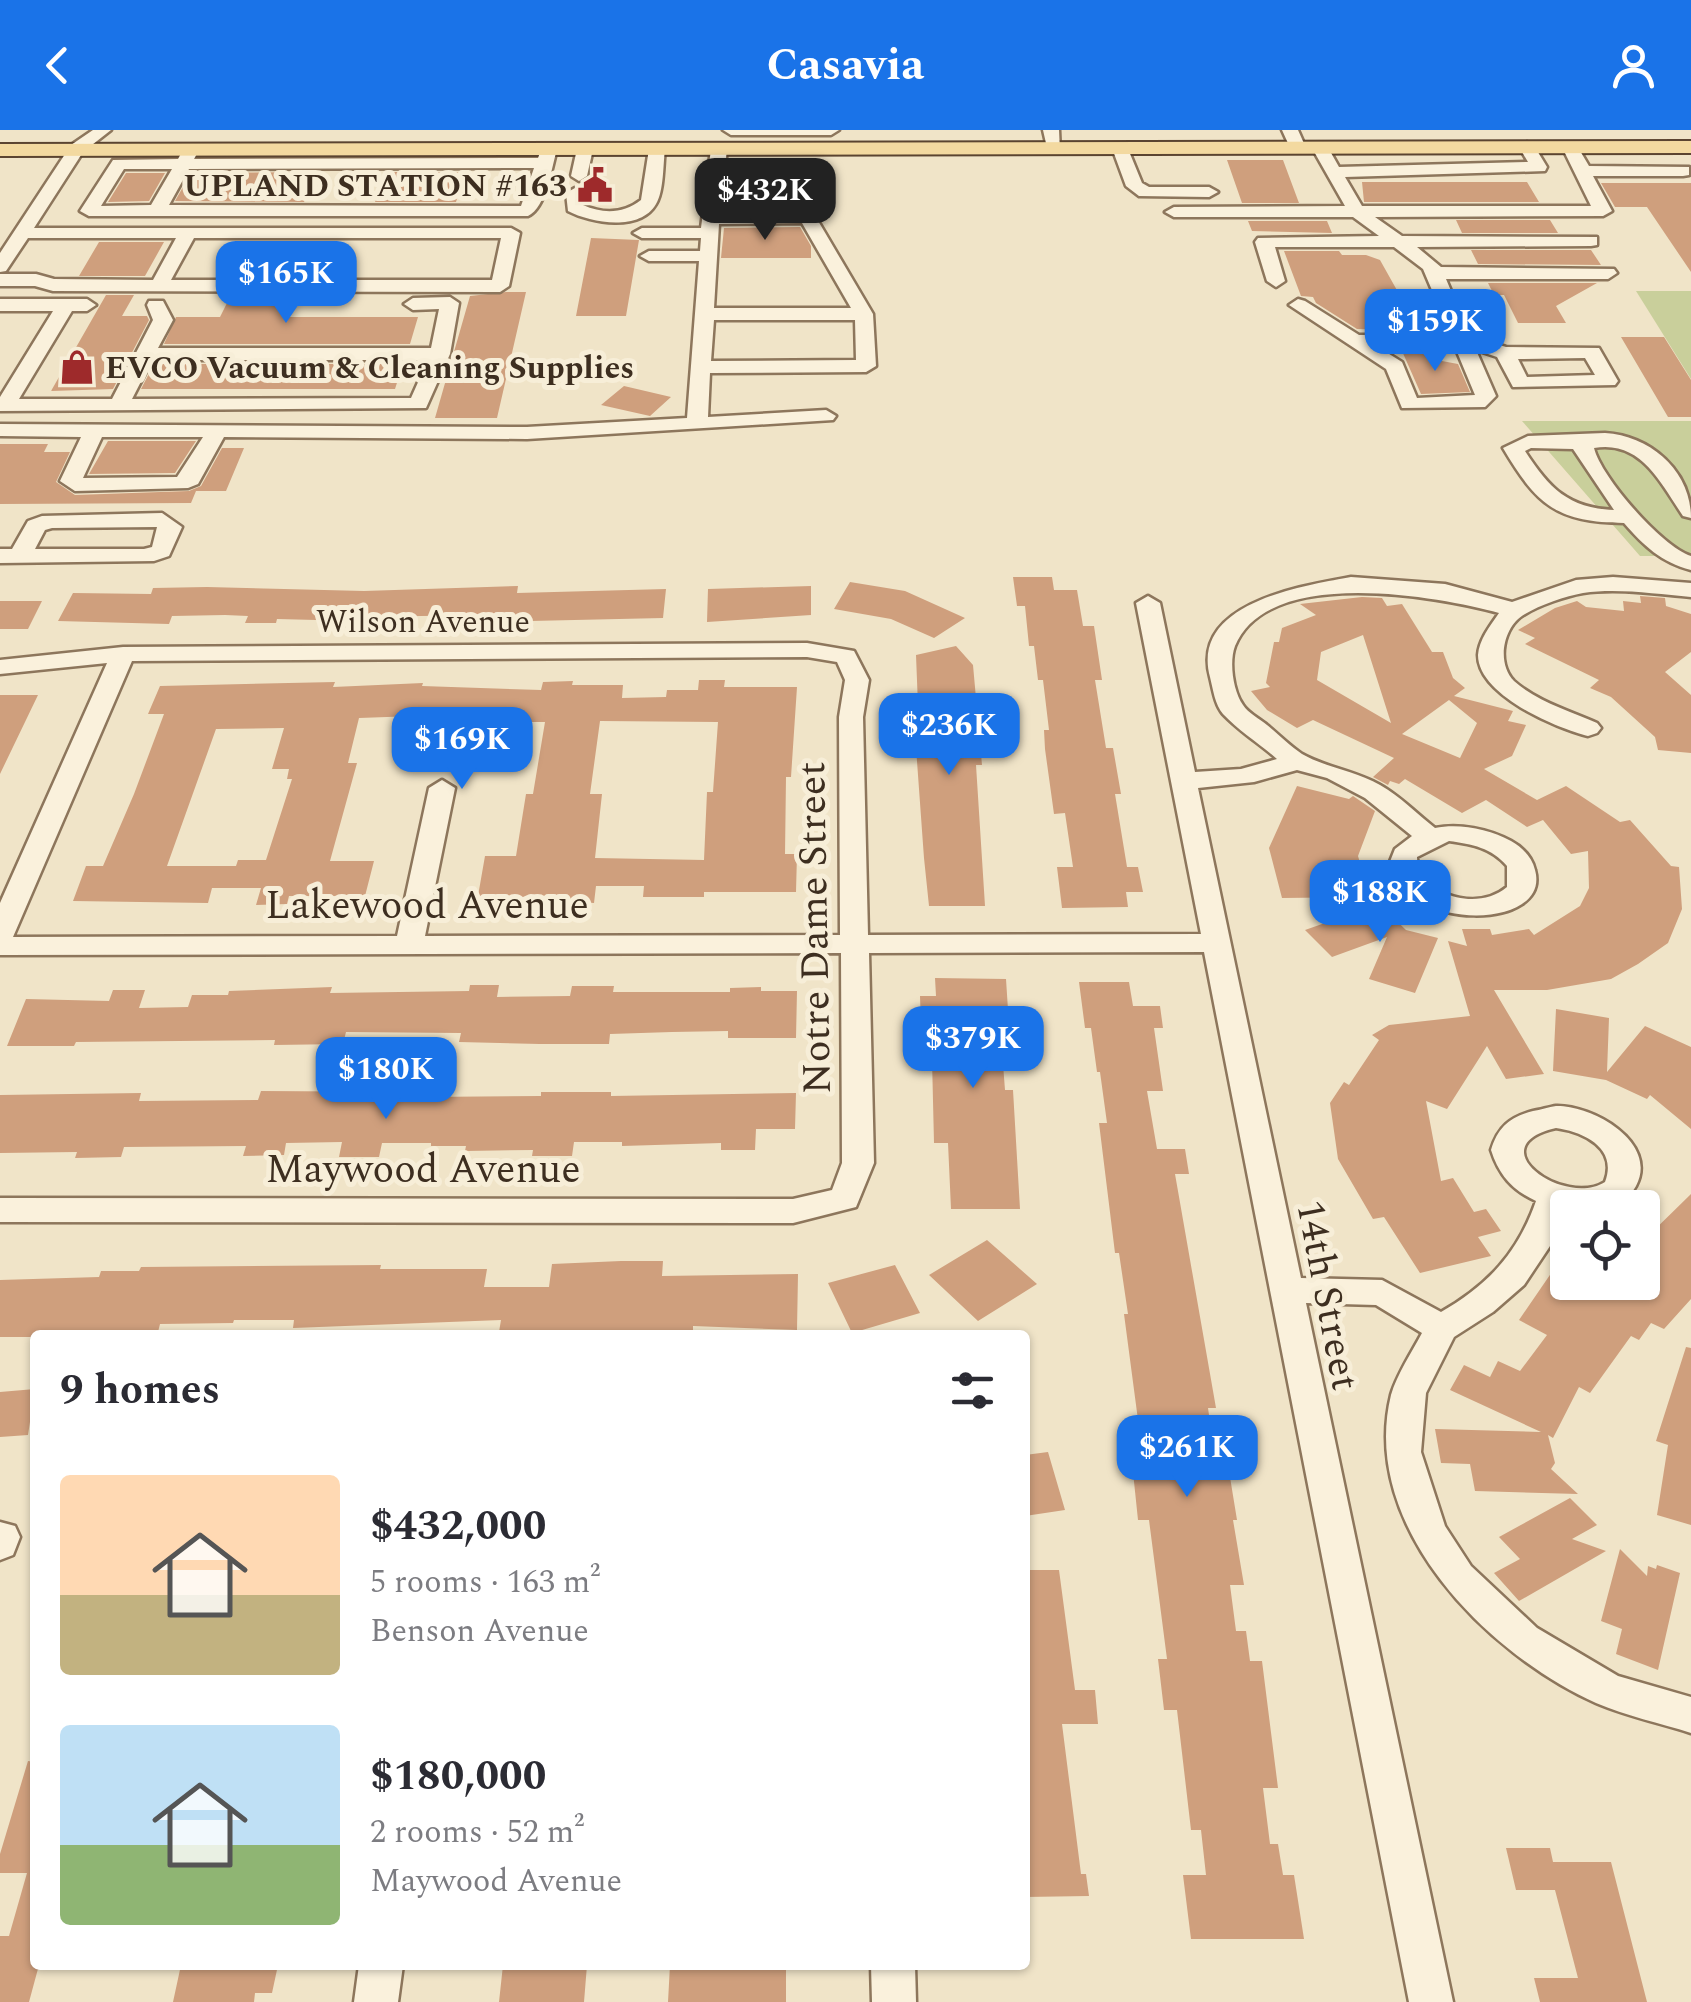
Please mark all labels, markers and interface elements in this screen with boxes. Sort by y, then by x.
text: Casavia [767,31,924,100]
icon: back [30,38,85,93]
icon: person [1606,38,1661,93]
pin: $432K [695,158,835,243]
place label: UPLAND STATION #163 [183,162,567,211]
public building icon: UPLAND STATION #163 [576,166,614,204]
text: $432K [717,166,813,215]
pin: $165K [216,241,356,326]
text: $165K [238,249,334,298]
pin: $159K [1365,289,1505,374]
text: $159K [1387,297,1483,346]
place label: EVCO Vacuum & Cleaning Supplies [105,344,634,393]
shop icon: EVCO Vacuum & Cleaning Supplies [58,348,96,386]
street label: Wilson Avenue [316,598,530,647]
pin: $236K [879,693,1019,778]
text: $236K [901,701,997,750]
pin: $169K [392,707,532,792]
text: $169K [414,715,510,764]
street label: Notre Dame Street [782,761,849,1095]
pin: $188K [1310,860,1450,945]
text: $188K [1332,868,1428,917]
street label: Lakewood Avenue [265,876,589,937]
pin: $379K [903,1006,1043,1091]
text: $379K [925,1014,1021,1063]
pin: $180K [316,1037,456,1122]
text: $180K [338,1045,434,1094]
street label: Maywood Avenue [265,1140,581,1201]
map controls [1550,1190,1660,1300]
button: locate [1550,1190,1660,1300]
street label: 14th Street [1278,1195,1375,1396]
text: 9 homes [60,1359,220,1422]
icon: filters [945,1363,1000,1418]
pin: $261K [1117,1415,1257,1500]
text: $261K [1139,1423,1235,1472]
text: $432,000 [370,1495,546,1558]
icon: home [140,1515,260,1635]
text: 5 rooms · 163 m² [370,1558,600,1607]
text: Benson Avenue [370,1607,589,1656]
text: $180,000 [370,1745,546,1808]
icon: home [140,1765,260,1885]
text: 2 rooms · 52 m² [370,1808,584,1857]
text: Maywood Avenue [370,1857,622,1906]

